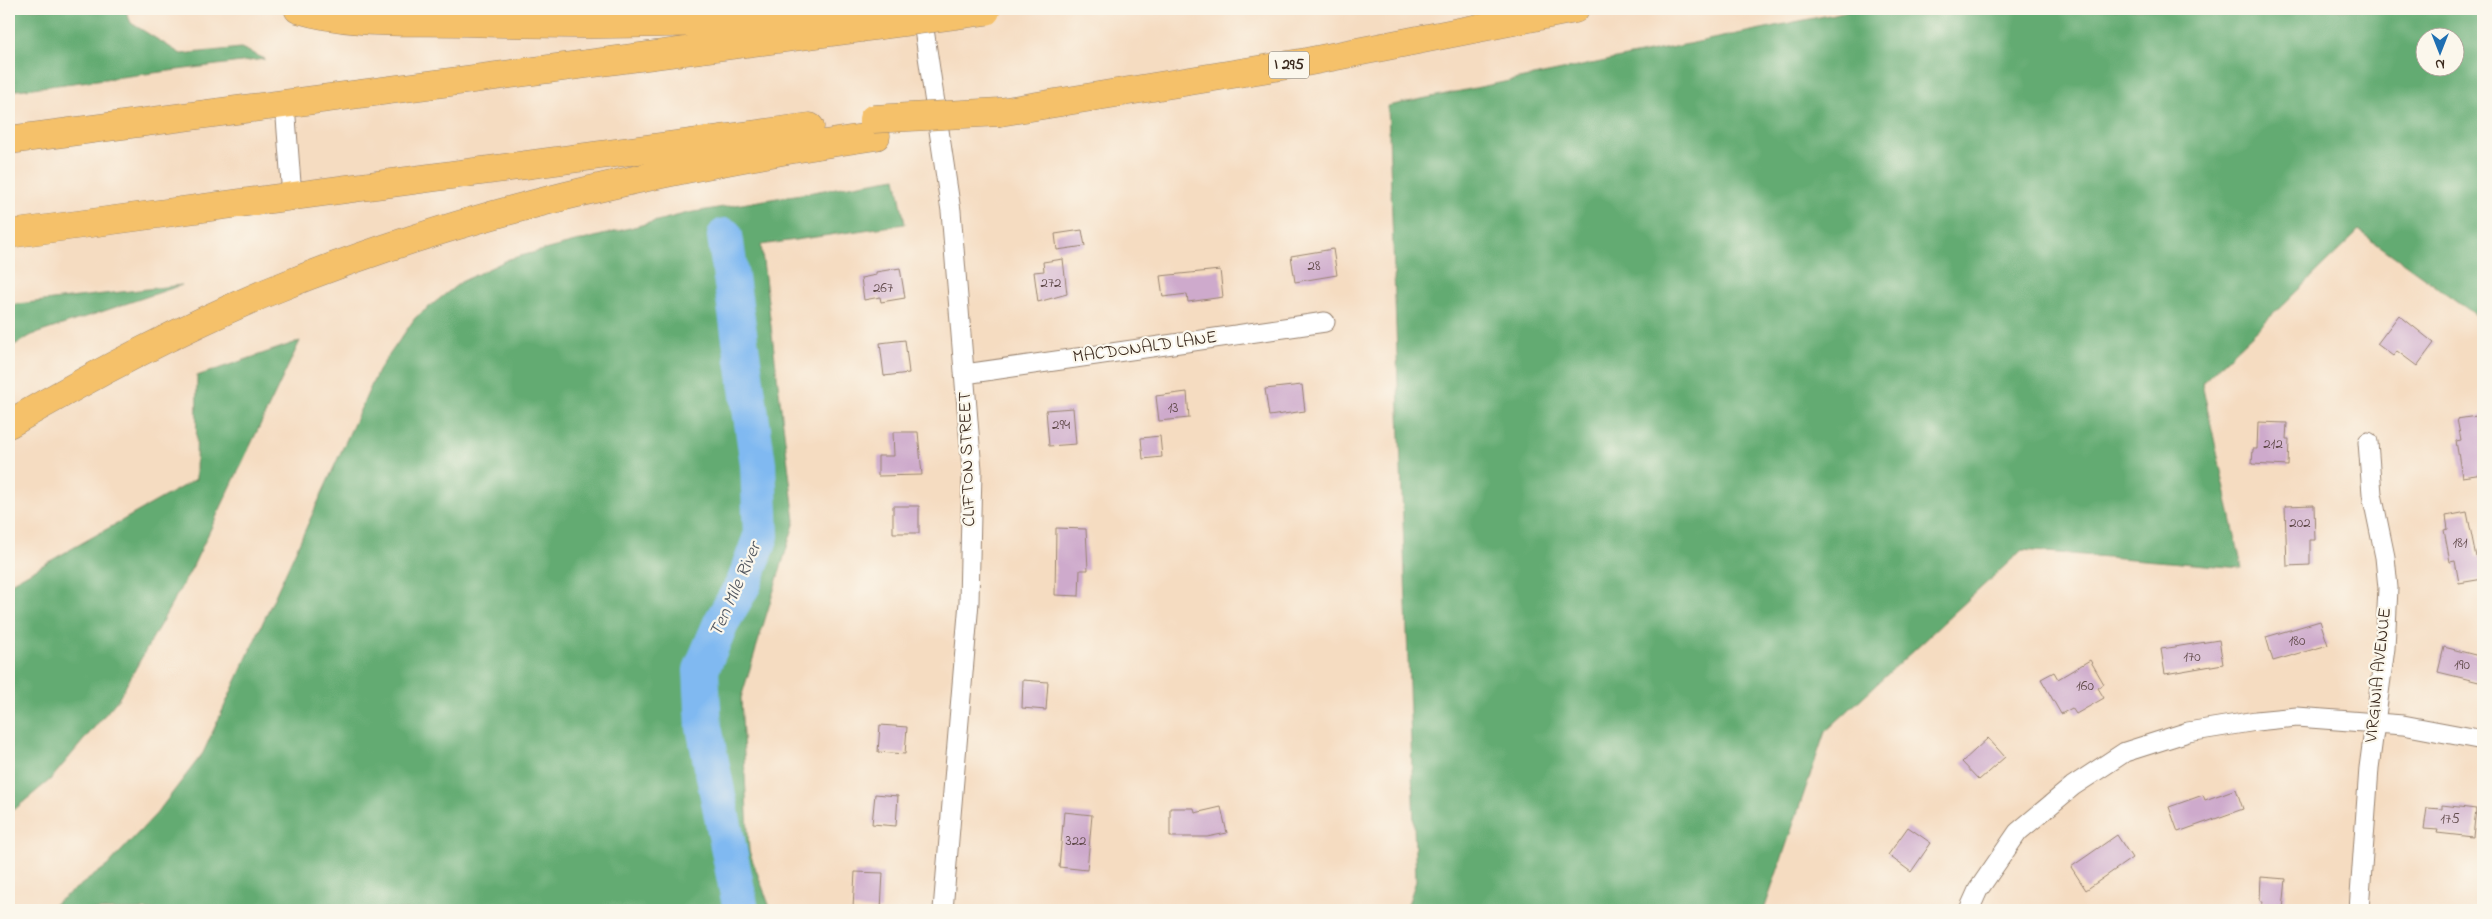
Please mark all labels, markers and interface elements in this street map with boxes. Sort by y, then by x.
north arrow [2414,28,2464,78]
road number: I 295 [1269,52,1309,78]
text: N [2435,53,2445,74]
house number: 28 [1307,255,1321,277]
house number: 272 [1040,272,1062,294]
house number: 267 [873,277,893,299]
street label: MACDONALD LANE [1071,325,1219,371]
street label: CLIFTON STREET [953,391,983,527]
house number: 13 [1168,397,1178,419]
house number: 294 [1052,414,1070,436]
house number: 212 [2263,433,2283,455]
house number: 202 [2289,512,2311,534]
house number: 181 [2452,532,2468,554]
water label: Ten Mile River [703,536,770,642]
street label: VIRGINIA AVENUE [2359,606,2399,745]
house number: 180 [2289,630,2306,652]
house number: 170 [2183,646,2201,668]
house number: 190 [2454,654,2470,676]
house number: 160 [2076,675,2094,697]
house number: 175 [2440,808,2460,830]
house number: 322 [1065,830,1087,852]

